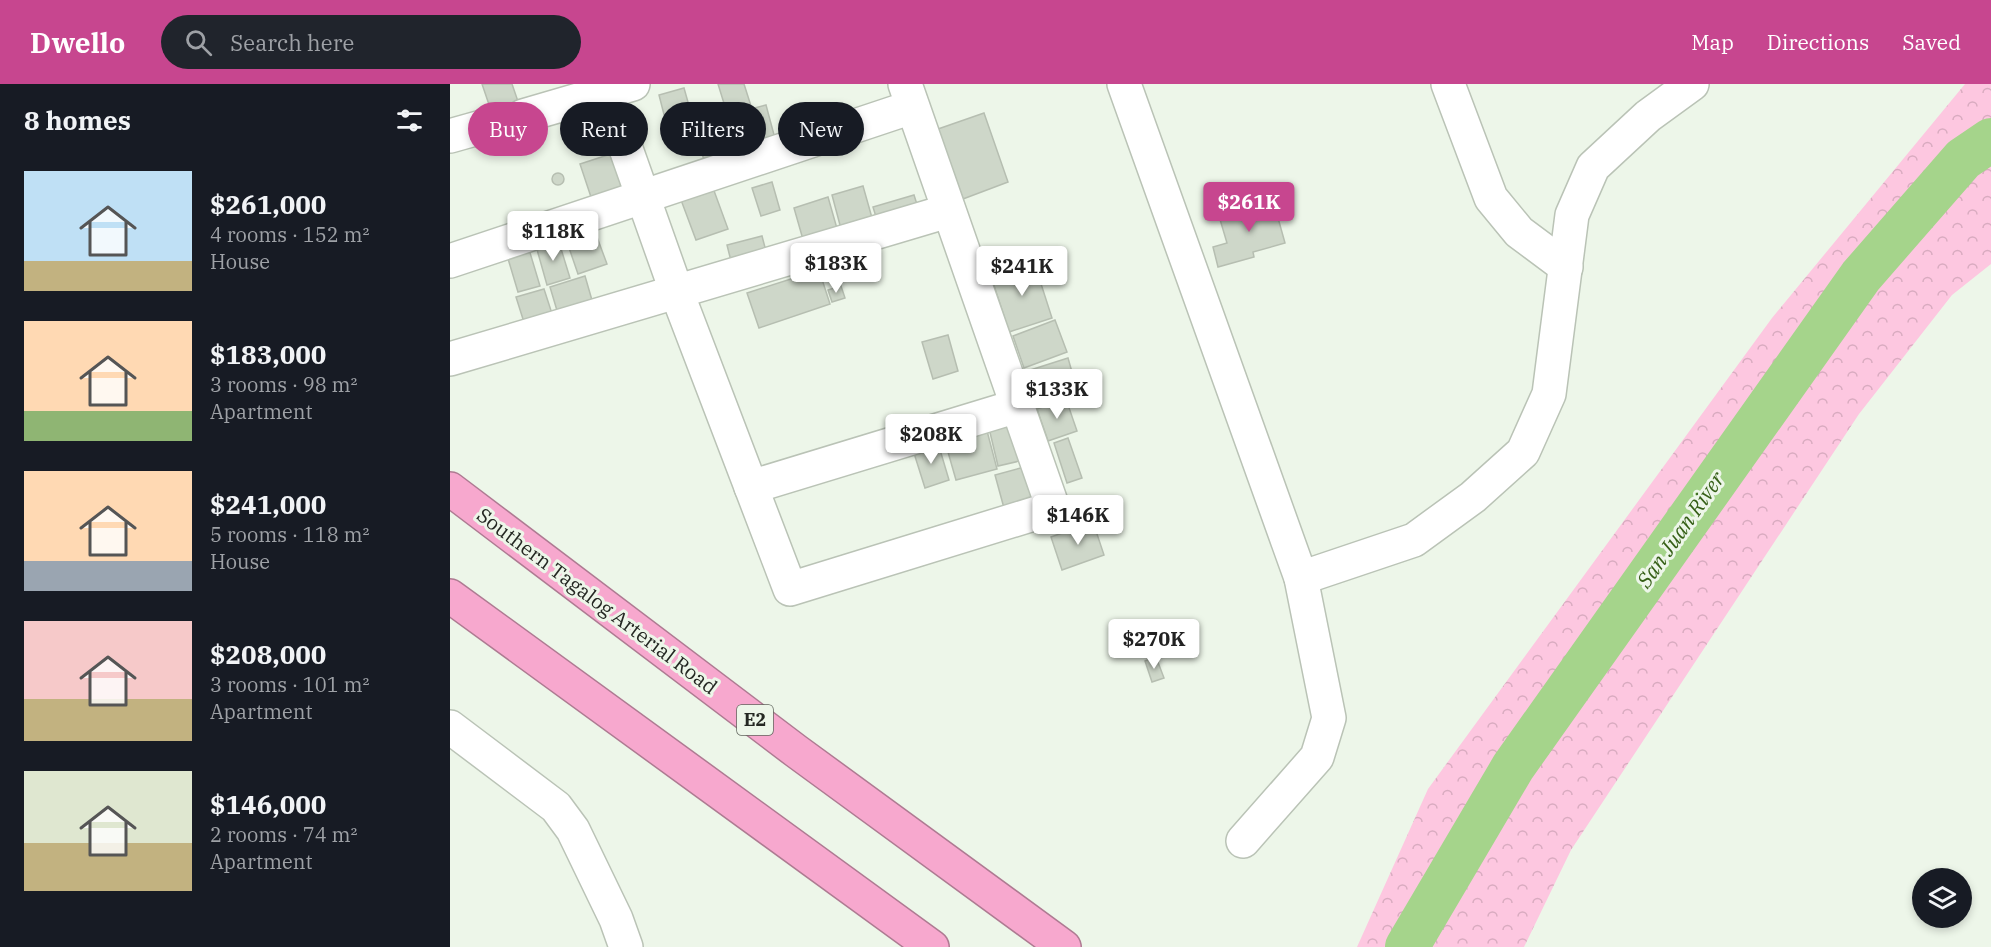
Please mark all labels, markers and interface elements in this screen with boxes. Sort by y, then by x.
search box [161,15,581,69]
text: Dwello [30,24,125,61]
icon: search [182,26,215,59]
text: Search here [230,28,354,57]
text: Map [1691,28,1734,56]
text: Directions [1767,28,1869,56]
text: Saved [1902,28,1961,56]
chip: Buy [468,102,548,156]
chip: Rent [560,102,648,156]
chip: Filters [660,102,766,156]
chip: New [778,102,864,156]
text: 8 homes [24,103,131,137]
icon: filters [393,104,426,137]
pin: $261K [1207,182,1291,233]
text: $261,000 [210,187,326,221]
text: $261K [1217,188,1281,215]
icon: home [72,195,144,267]
pin: $118K [511,211,595,262]
text: $118K [521,217,585,244]
text: 4 rooms · 152 m² [210,221,369,248]
pin: $183K [794,243,878,294]
pin: $241K [980,246,1064,297]
text: House [210,248,270,275]
text: $183K [804,249,868,276]
text: $241K [990,252,1054,279]
text: $183,000 [210,337,326,371]
icon: home [72,345,144,417]
pin: $133K [1015,369,1099,420]
text: 3 rooms · 98 m² [210,371,357,398]
text: $133K [1025,375,1089,402]
text: Apartment [210,398,313,425]
pin: $208K [889,414,973,465]
text: $208K [899,420,963,447]
water label: San Juan River [1629,465,1731,594]
text: $241,000 [210,487,326,521]
icon: home [72,495,144,567]
pin: $146K [1036,495,1120,546]
street label: Southern Tagalog Arterial Road [472,501,723,700]
text: $146K [1046,501,1110,528]
text: 5 rooms · 118 m² [210,521,369,548]
text: House [210,548,270,575]
pin: $270K [1112,619,1196,670]
text: $270K [1122,625,1186,652]
text: $208,000 [210,637,326,671]
icon: home [72,645,144,717]
text: 3 rooms · 101 m² [210,671,369,698]
text: Apartment [210,698,313,725]
road number: E2 [737,705,773,735]
text: $146,000 [210,787,326,821]
icon: home [72,795,144,867]
text: 2 rooms · 74 m² [210,821,357,848]
text: Apartment [210,848,313,875]
map controls [1912,868,1972,928]
button: layers [1912,868,1972,928]

